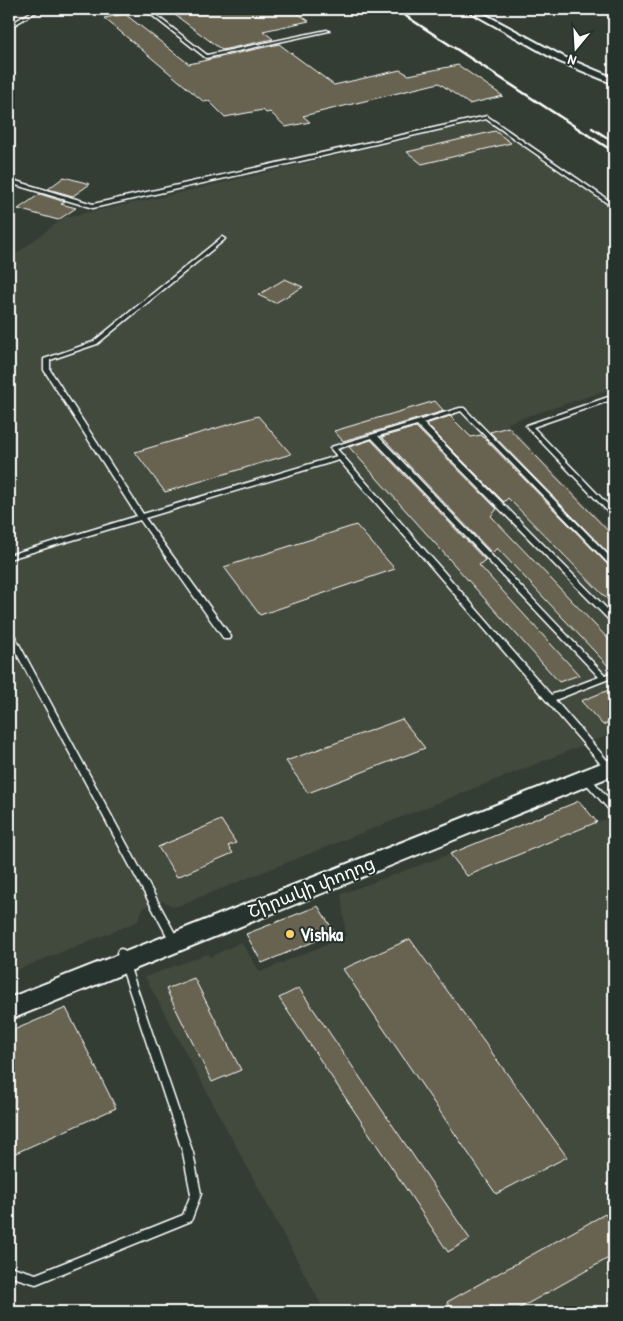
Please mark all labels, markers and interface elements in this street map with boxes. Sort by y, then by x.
north arrow [550,22,600,72]
text: N [565,50,578,71]
street label: Շիրակի փողոց [244,850,378,924]
place label: Vishka [300,922,344,947]
marker: Vishka [284,928,296,940]

